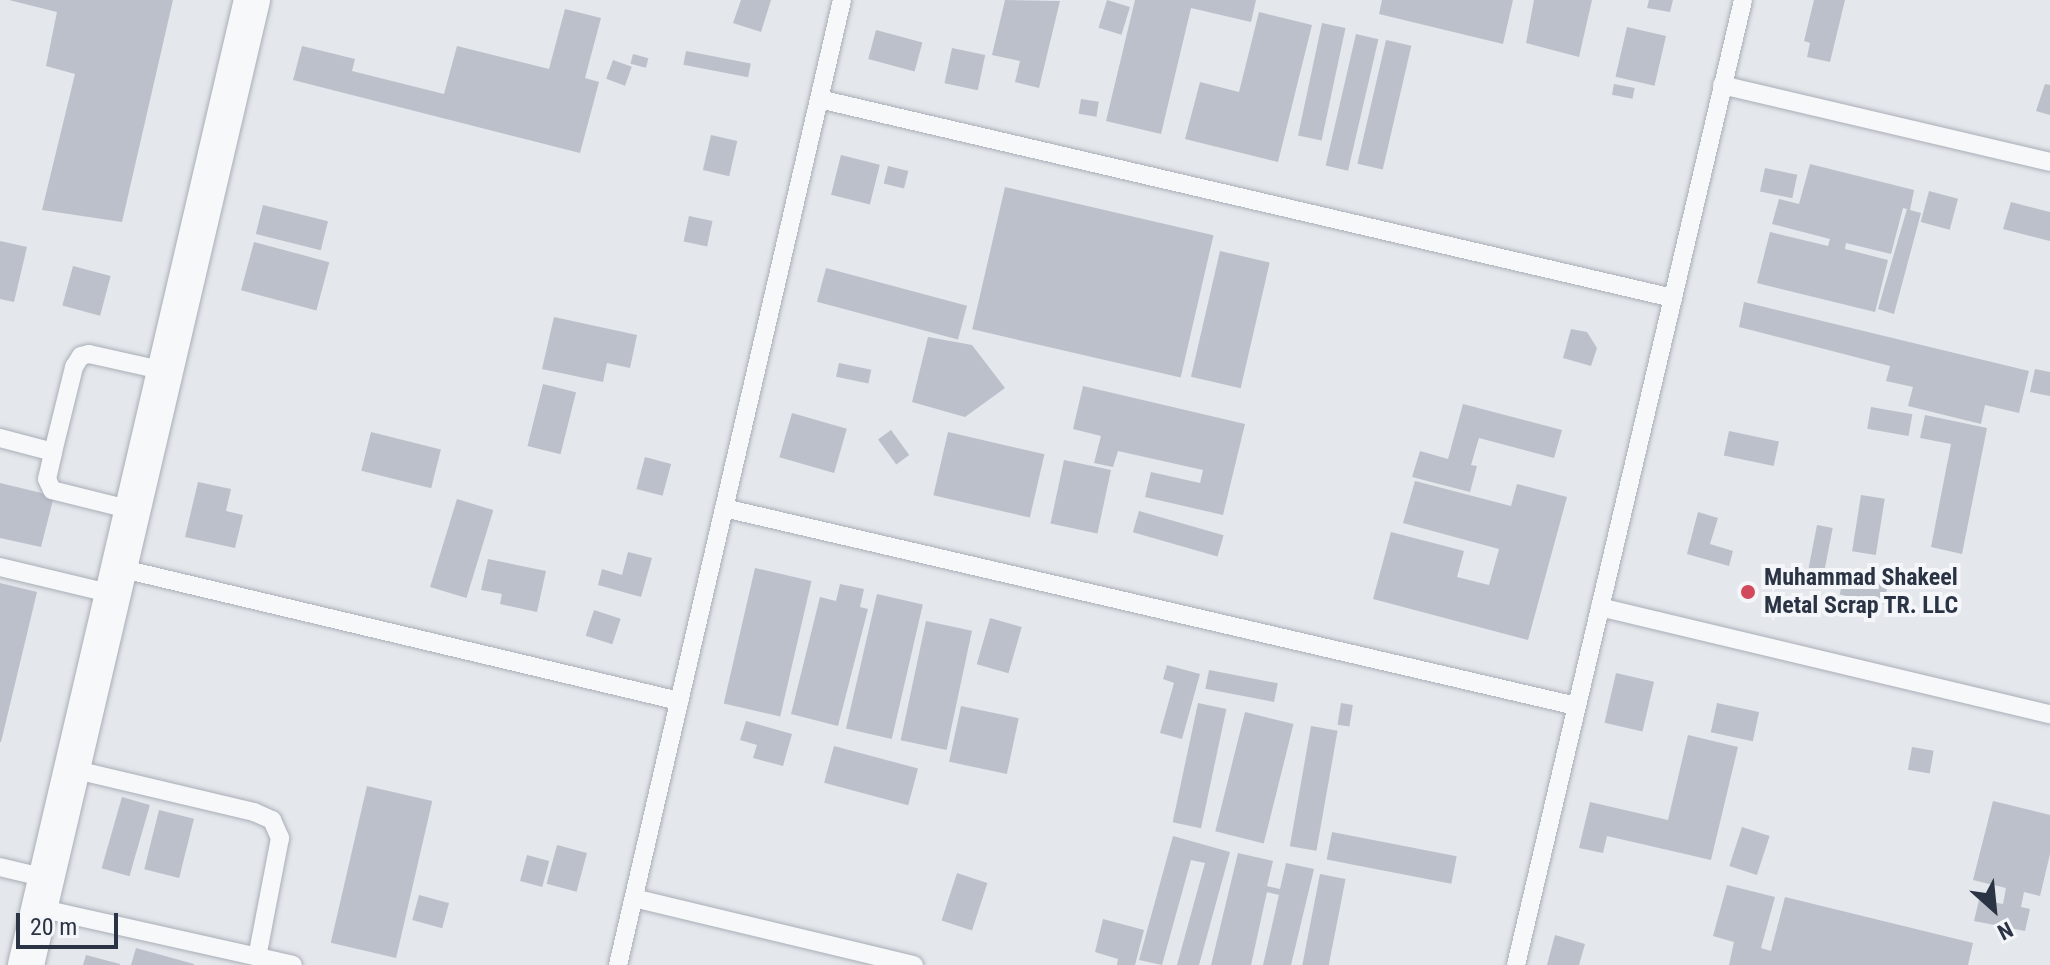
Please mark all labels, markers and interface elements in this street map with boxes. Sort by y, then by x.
place label: Muhammad Shakeel Metal Scrap TR. LLC [1764,564,1959,620]
marker: Muhammad Shakeel Metal Scrap TR. LLC [1739,583,1757,601]
north arrow [1954,869,2034,949]
scale bar [20,897,122,947]
text: 20 m [30,913,77,941]
text: N [1993,917,2017,945]

